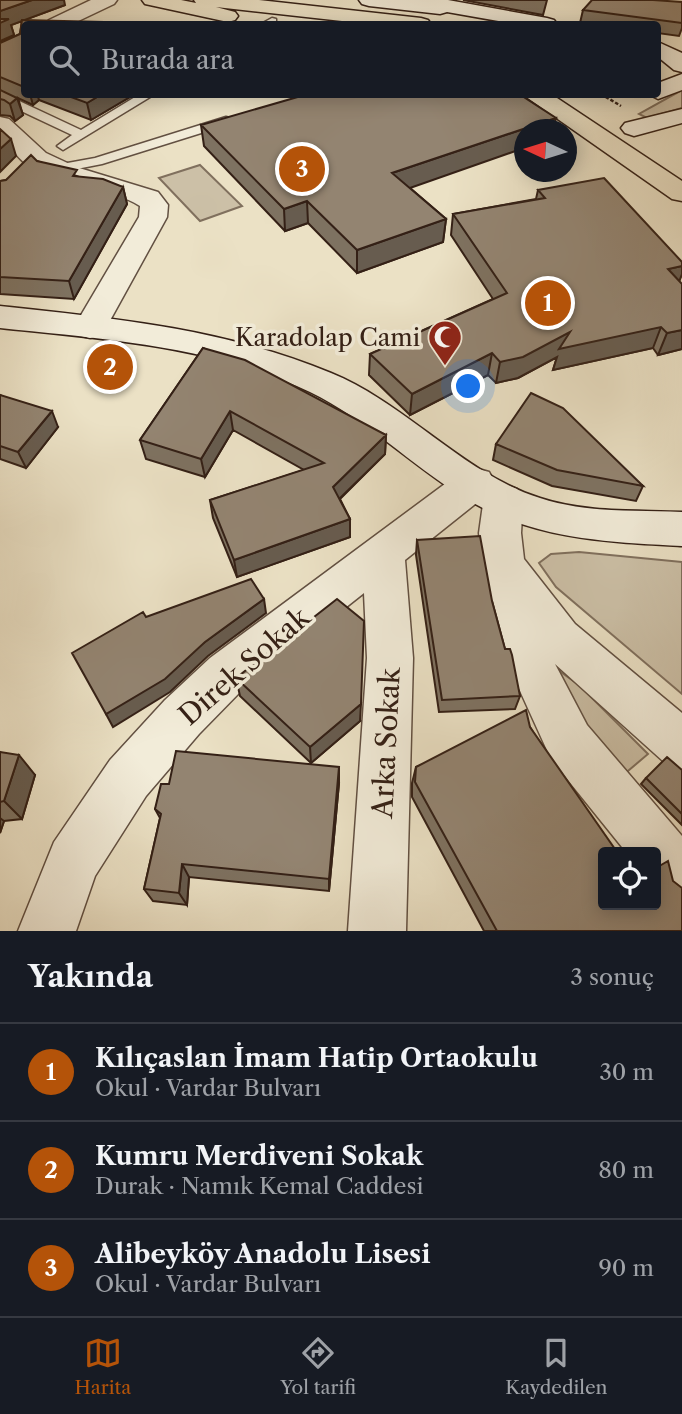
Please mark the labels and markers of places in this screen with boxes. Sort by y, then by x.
pin: 3 [279,143,325,195]
pin: 1 [525,277,571,329]
mosque icon: Karadolap Cami [426,318,464,367]
place label: Karadolap Cami [235,323,420,352]
pin: 2 [87,341,133,393]

